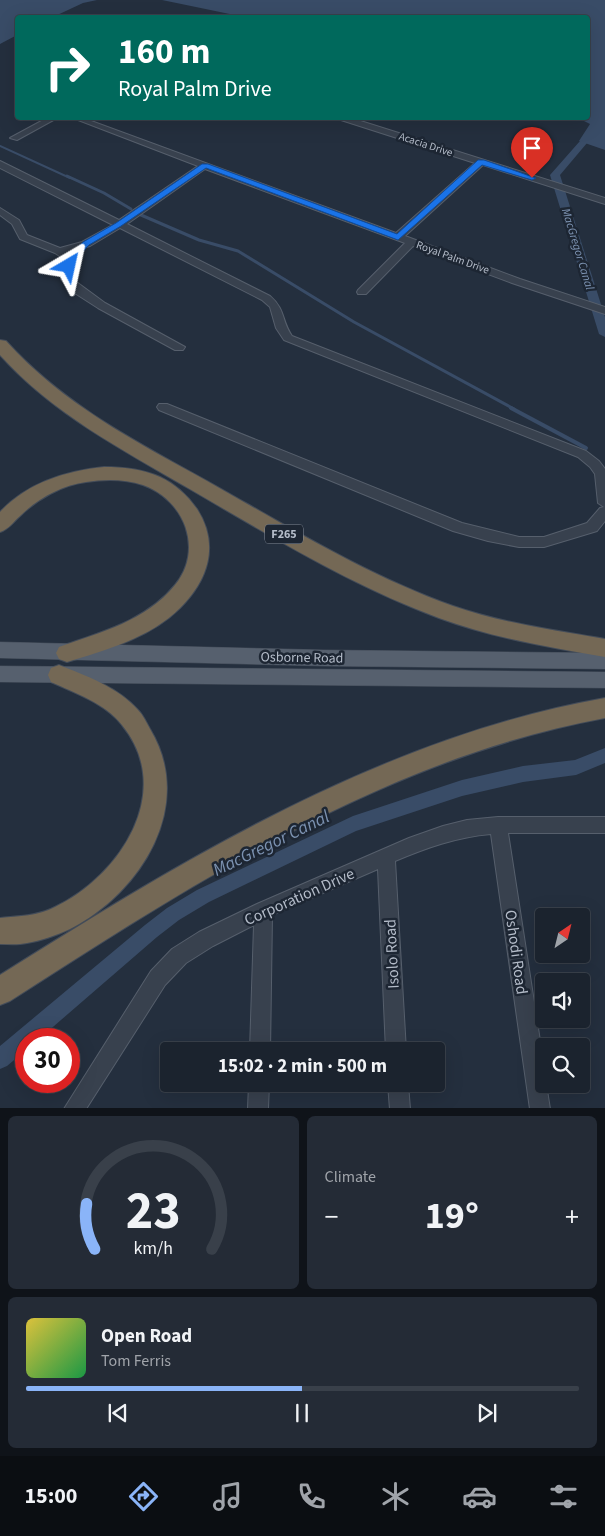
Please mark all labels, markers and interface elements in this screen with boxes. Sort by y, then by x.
text: 160 m [118,27,210,77]
icon: right [35,35,100,100]
text: Royal Palm Drive [118,73,272,105]
pin [511,127,553,178]
street label: Acacia Drive [397,129,455,160]
icon: arrive [518,134,546,162]
water label: MacGregor Canal [557,206,598,292]
street label: Royal Palm Drive [414,237,492,278]
position arrow [42,239,94,291]
road number: F265 [265,524,303,544]
street label: Osborne Road [260,647,344,669]
water label: MacGregor Canal [209,804,334,883]
street label: Corporation Drive [241,863,358,931]
street label: Oshodi Road [499,908,533,996]
north arrow [535,908,590,962]
map controls [535,908,590,1093]
street label: Isolo Road [379,918,405,989]
button: sound [535,973,590,1028]
speed limit sign: 30 [15,1028,80,1093]
button: search [535,1038,590,1093]
text: 15:02 · 2 min · 500 m [218,1053,387,1080]
text: Climate [325,1166,376,1188]
text: 23 [126,1175,181,1249]
text: 19° [425,1189,479,1243]
text: − [325,1197,338,1237]
text: + [565,1197,579,1237]
text: km/h [133,1236,173,1261]
text: Open Road [101,1323,192,1350]
text: Tom Ferris [101,1350,171,1372]
icon: previous [104,1399,132,1427]
icon: pause [288,1399,316,1427]
icon: next [473,1399,501,1427]
icon: directions [126,1479,161,1514]
icon: music [210,1479,245,1514]
icon: phone [294,1479,329,1514]
icon: climate [378,1479,413,1514]
icon: car [462,1479,497,1514]
icon: filters [546,1479,581,1514]
text: 15:00 [24,1480,78,1512]

